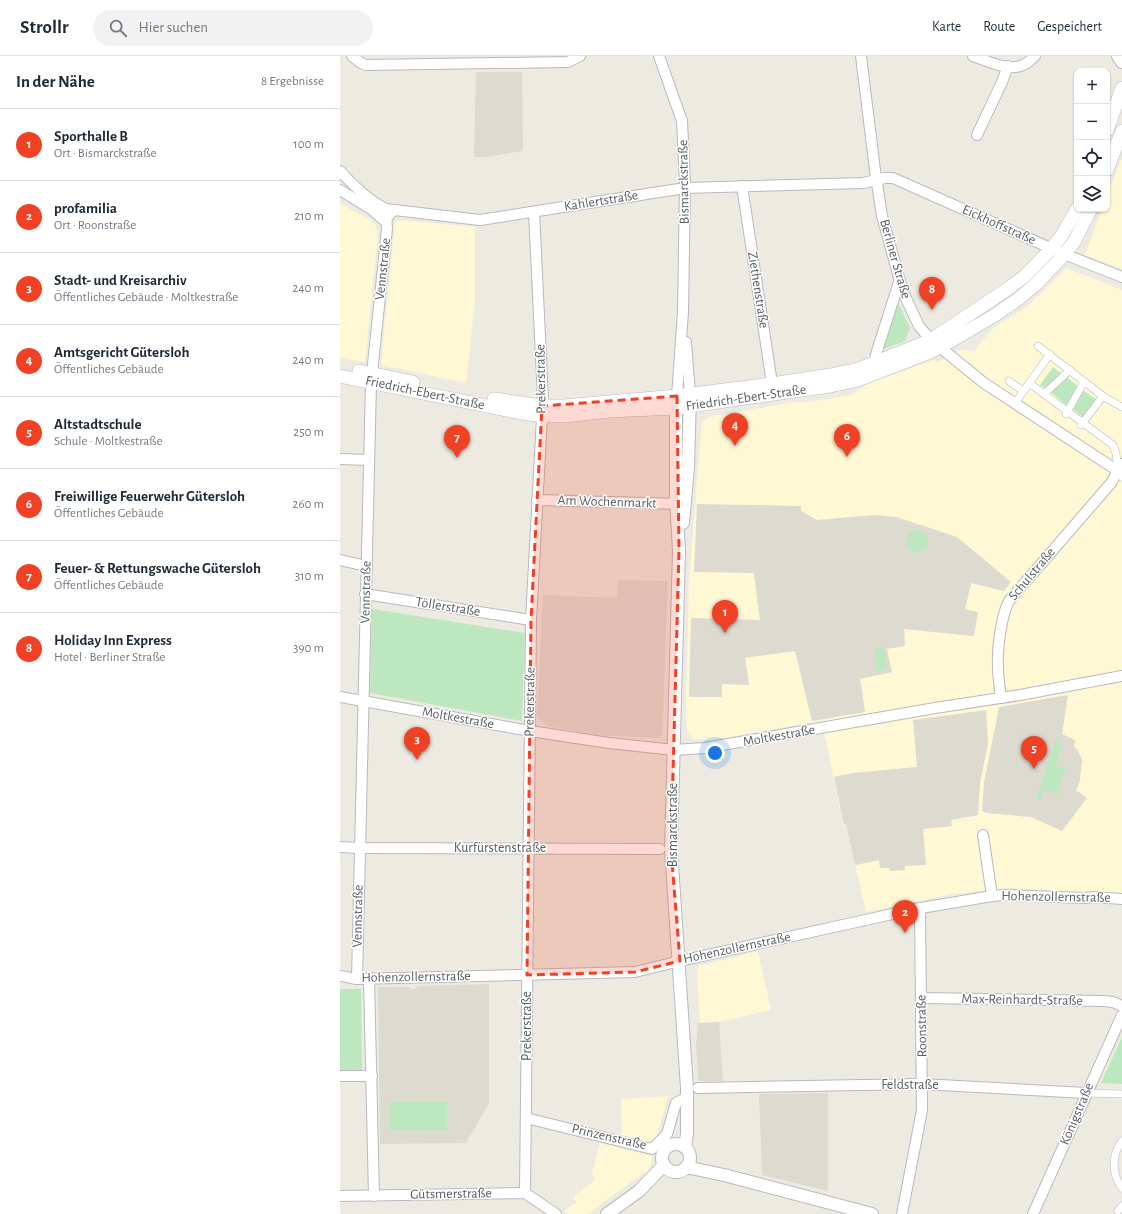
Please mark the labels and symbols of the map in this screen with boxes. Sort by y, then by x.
street label: Bismarckstraße [676,140,692,224]
street label: Kahlertstraße [563,188,639,214]
street label: Eickhoffstraße [960,203,1038,247]
street label: Berliner Straße [877,218,913,300]
street label: Vennstraße [373,237,393,301]
street label: Ziethenstraße [745,251,771,329]
pin: 8 [919,277,945,310]
street label: Prekerstraße [533,344,549,414]
street label: Friedrich-Ebert-Straße [364,374,486,412]
street label: Friedrich-Ebert-Straße [685,383,807,413]
pin: 4 [722,413,748,446]
pin: 6 [834,424,860,457]
pin: 7 [444,425,470,458]
street label: Am Wochenmarkt [557,493,657,511]
street label: Schulstraße [1006,545,1058,603]
street label: Vennstraße [358,561,374,623]
street label: Töllerstraße [415,595,481,619]
pin: 1 [712,600,738,633]
street label: Prekerstraße [522,667,538,737]
street label: Moltkestraße [421,705,495,731]
street label: Moltkestraße [742,723,816,749]
pin: 3 [404,727,430,760]
pin: 5 [1021,736,1047,769]
your location [705,743,725,763]
street label: Bismarckstraße [666,783,680,867]
street label: Kurfürstenstraße [454,841,546,855]
street label: Vennstraße [350,885,366,947]
street label: Hohenzollernstraße [1001,889,1111,905]
pin: 2 [892,900,918,933]
street label: Hohenzollernstraße [682,930,792,966]
street label: Hohenzollernstraße [361,969,471,985]
street label: Prekerstraße [520,991,534,1061]
street label: Max-Reinhardt-Straße [961,992,1083,1008]
street label: Roonstraße [914,994,930,1058]
street label: Feldstraße [881,1078,939,1092]
street label: Königstraße [1058,1081,1096,1147]
street label: Prinzenstraße [570,1122,648,1152]
street label: Gütsmerstraße [410,1186,492,1202]

